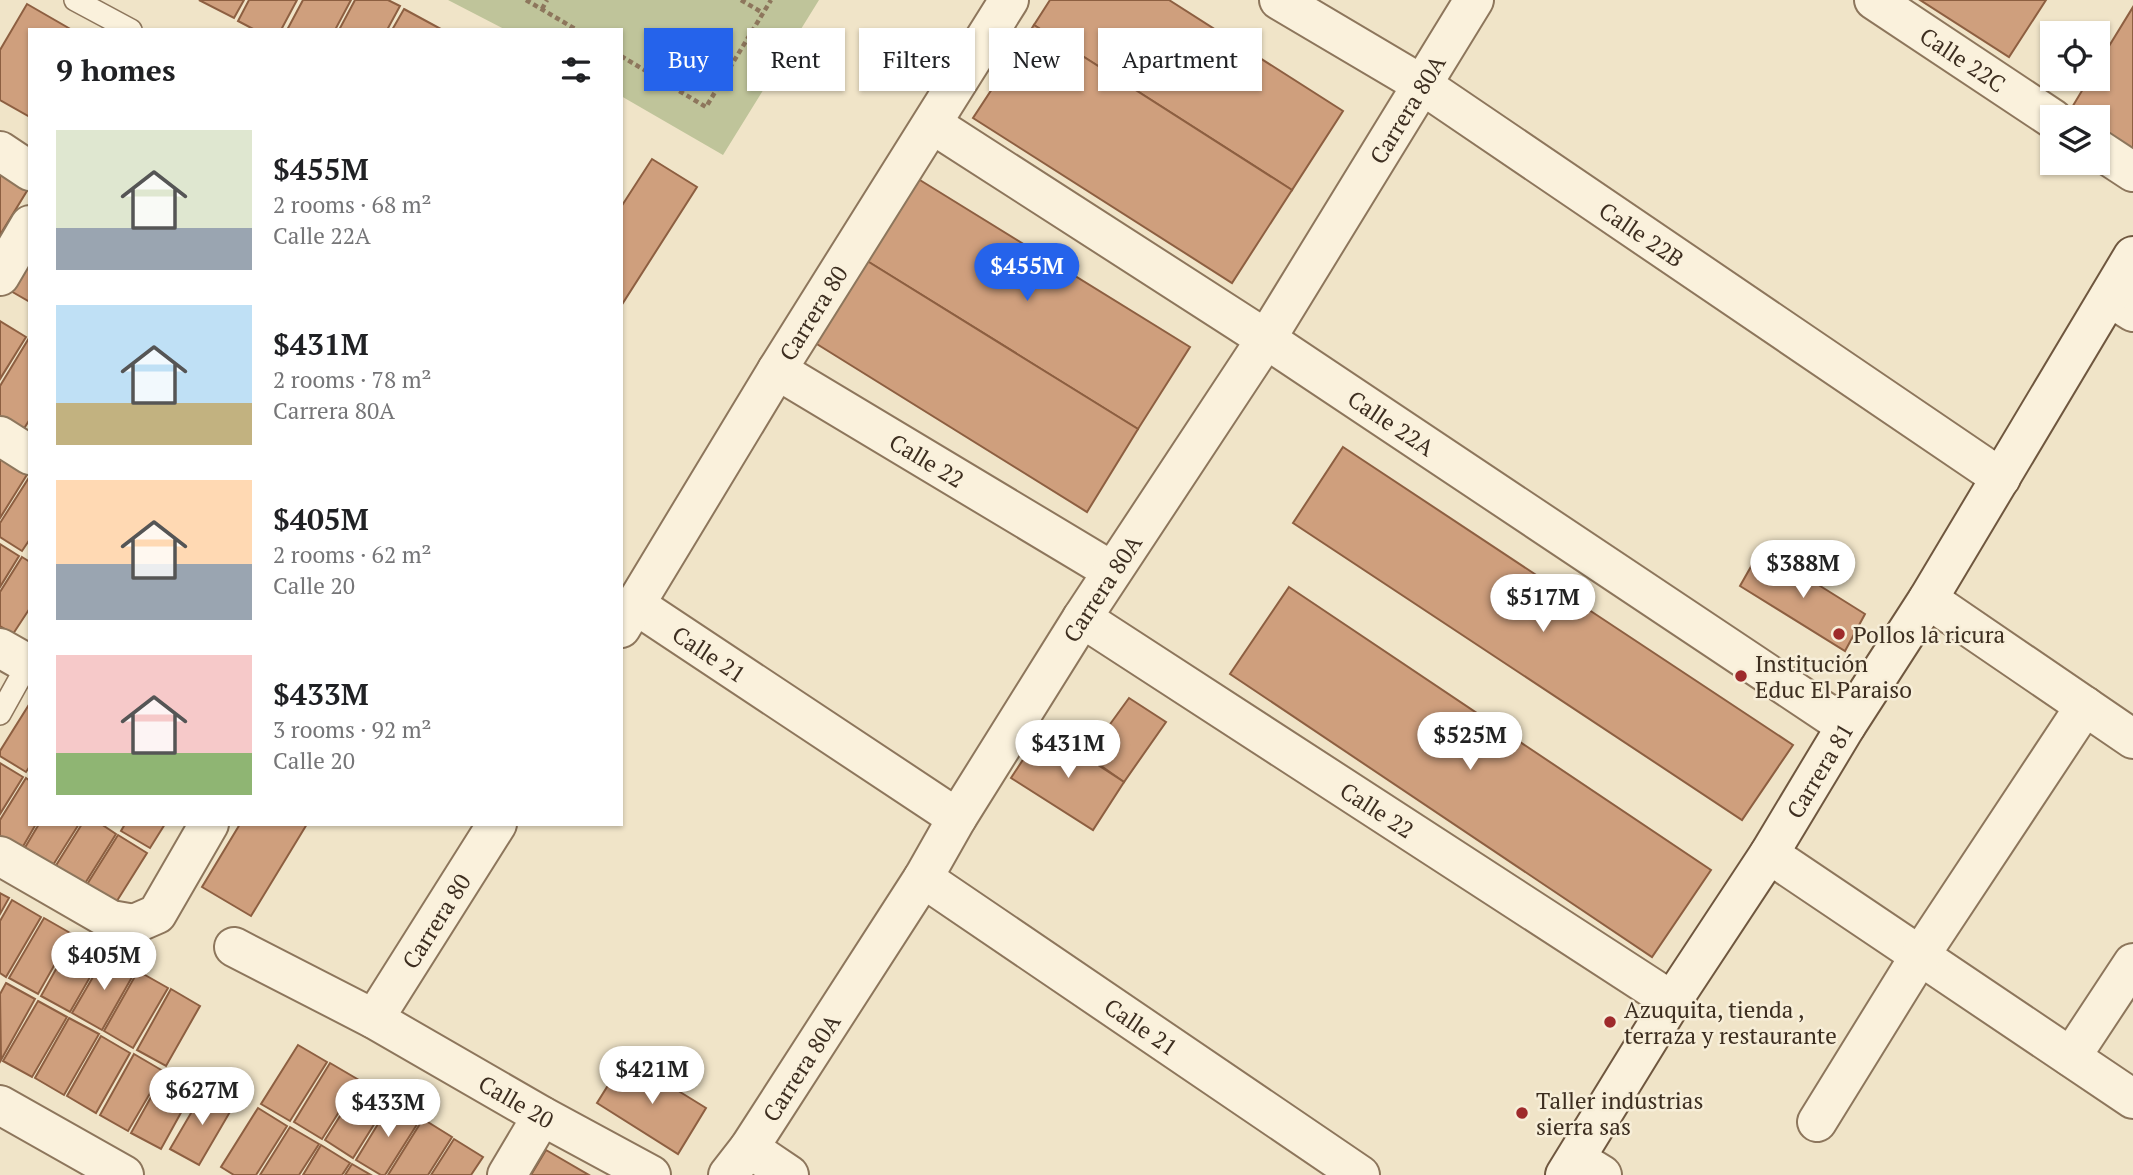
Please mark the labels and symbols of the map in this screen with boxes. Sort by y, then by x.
street label: Calle 22C [1914,20,2012,99]
street label: Carrera 80A [1362,49,1452,169]
street label: Calle 22B [1593,194,1690,274]
pin: $455M [978,244,1076,303]
street label: Carrera 80 [771,260,854,366]
street label: Calle 22A [1342,383,1441,463]
street label: Calle 22 [884,426,970,494]
street label: Carrera 80A [1055,528,1148,648]
pin: $388M [1754,540,1852,600]
pin: $517M [1494,574,1592,634]
street label: Calle 21 [667,618,752,689]
place label: Pollos la ricura [1853,619,2005,650]
marker: Pollos la ricura [1831,626,1847,642]
place label: Institución Educ El Paraiso [1755,648,1912,705]
marker: Institución Educ El Paraiso [1733,668,1749,684]
pin: $525M [1421,712,1519,772]
street label: Carrera 81 [1779,717,1860,824]
pin: $431M [1019,720,1117,780]
street label: Calle 22 [1334,774,1420,845]
street label: Carrera 80 [394,868,477,974]
pin: $405M [55,932,153,992]
street label: Calle 21 [1099,991,1184,1062]
place label: Azuquita, tienda , terraza y restaurante [1624,994,1837,1051]
street label: Carrera 80A [755,1008,847,1127]
marker: Azuquita, tienda , terraza y restaurante [1602,1014,1618,1030]
pin: $421M [603,1046,701,1106]
street label: Calle 20 [473,1067,560,1135]
pin: $627M [153,1068,251,1127]
pin: $433M [339,1080,437,1139]
place label: Taller industrias sierra sas [1536,1085,1703,1142]
marker: Taller industrias sierra sas [1514,1105,1530,1121]

